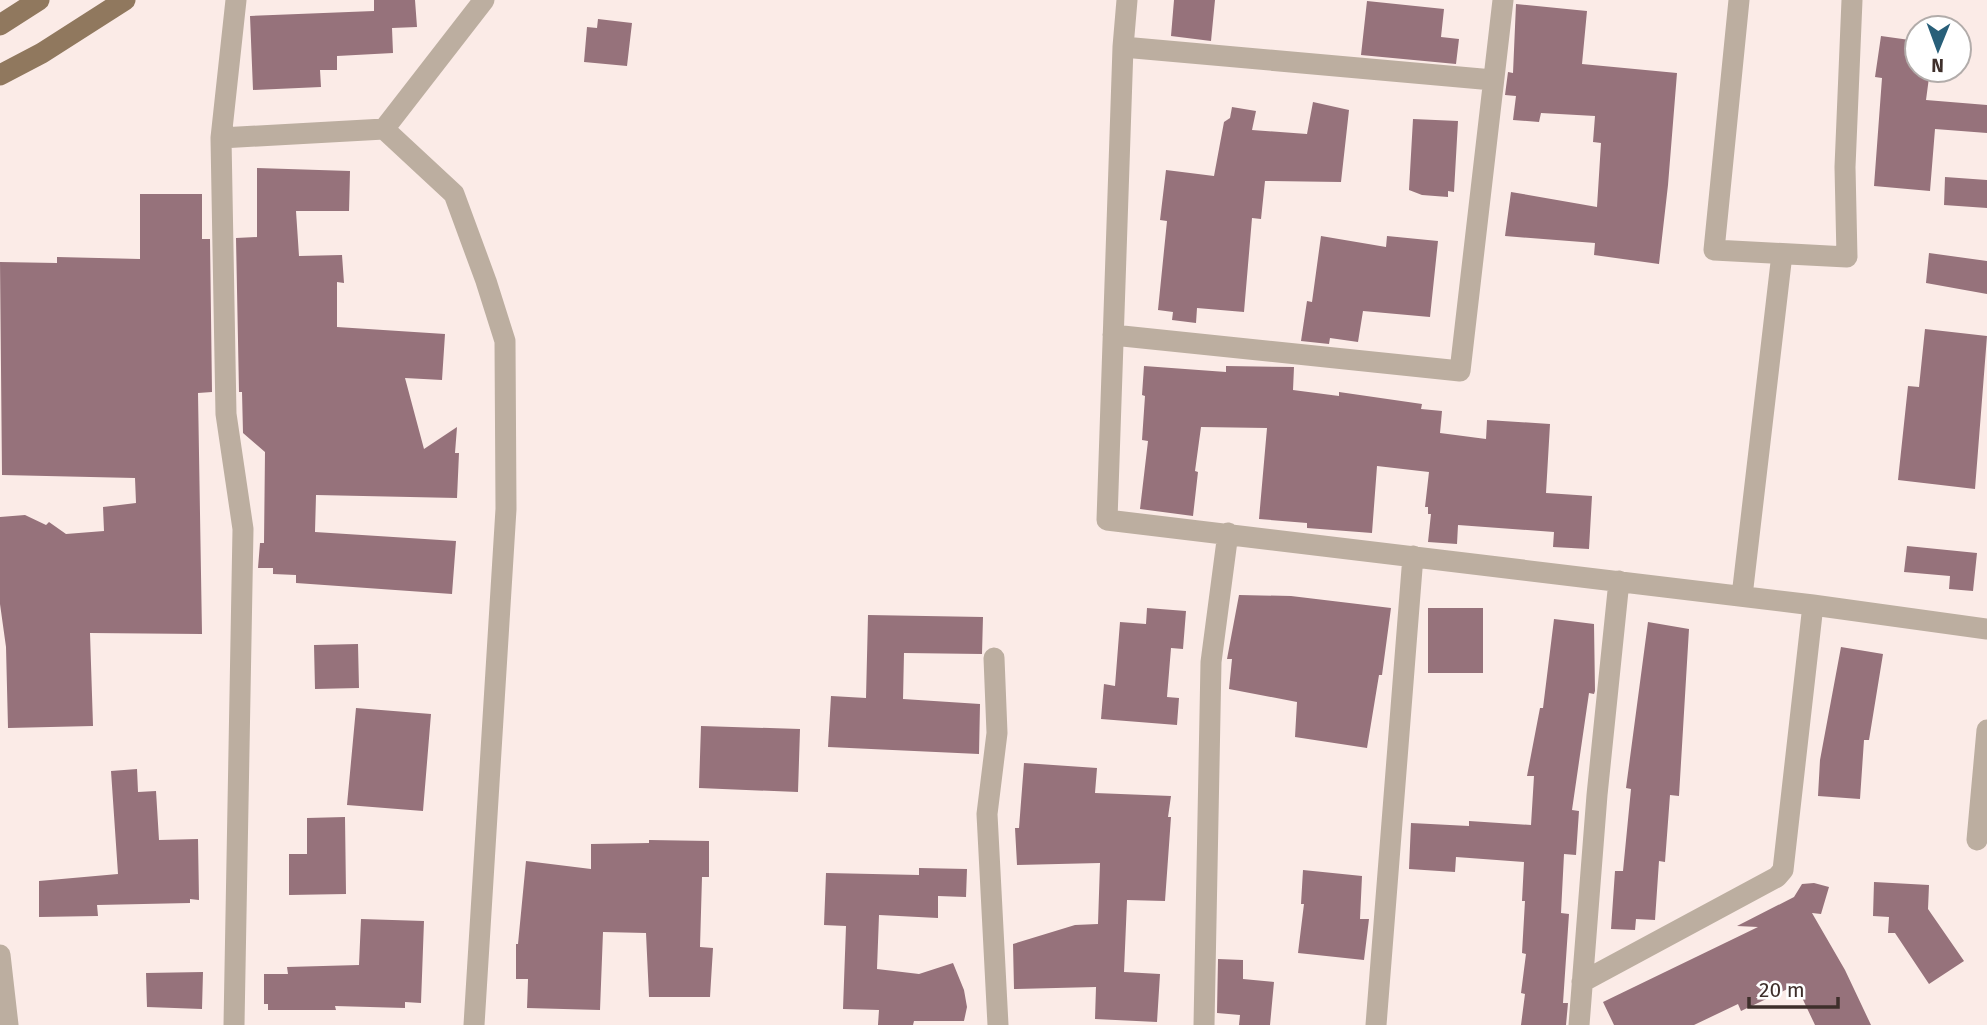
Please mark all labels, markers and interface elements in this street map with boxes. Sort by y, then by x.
north arrow [1903,14,1973,84]
text: N [1931,54,1944,77]
scale bar [1749,965,1838,1009]
text: 20 m [1759,977,1805,1003]

